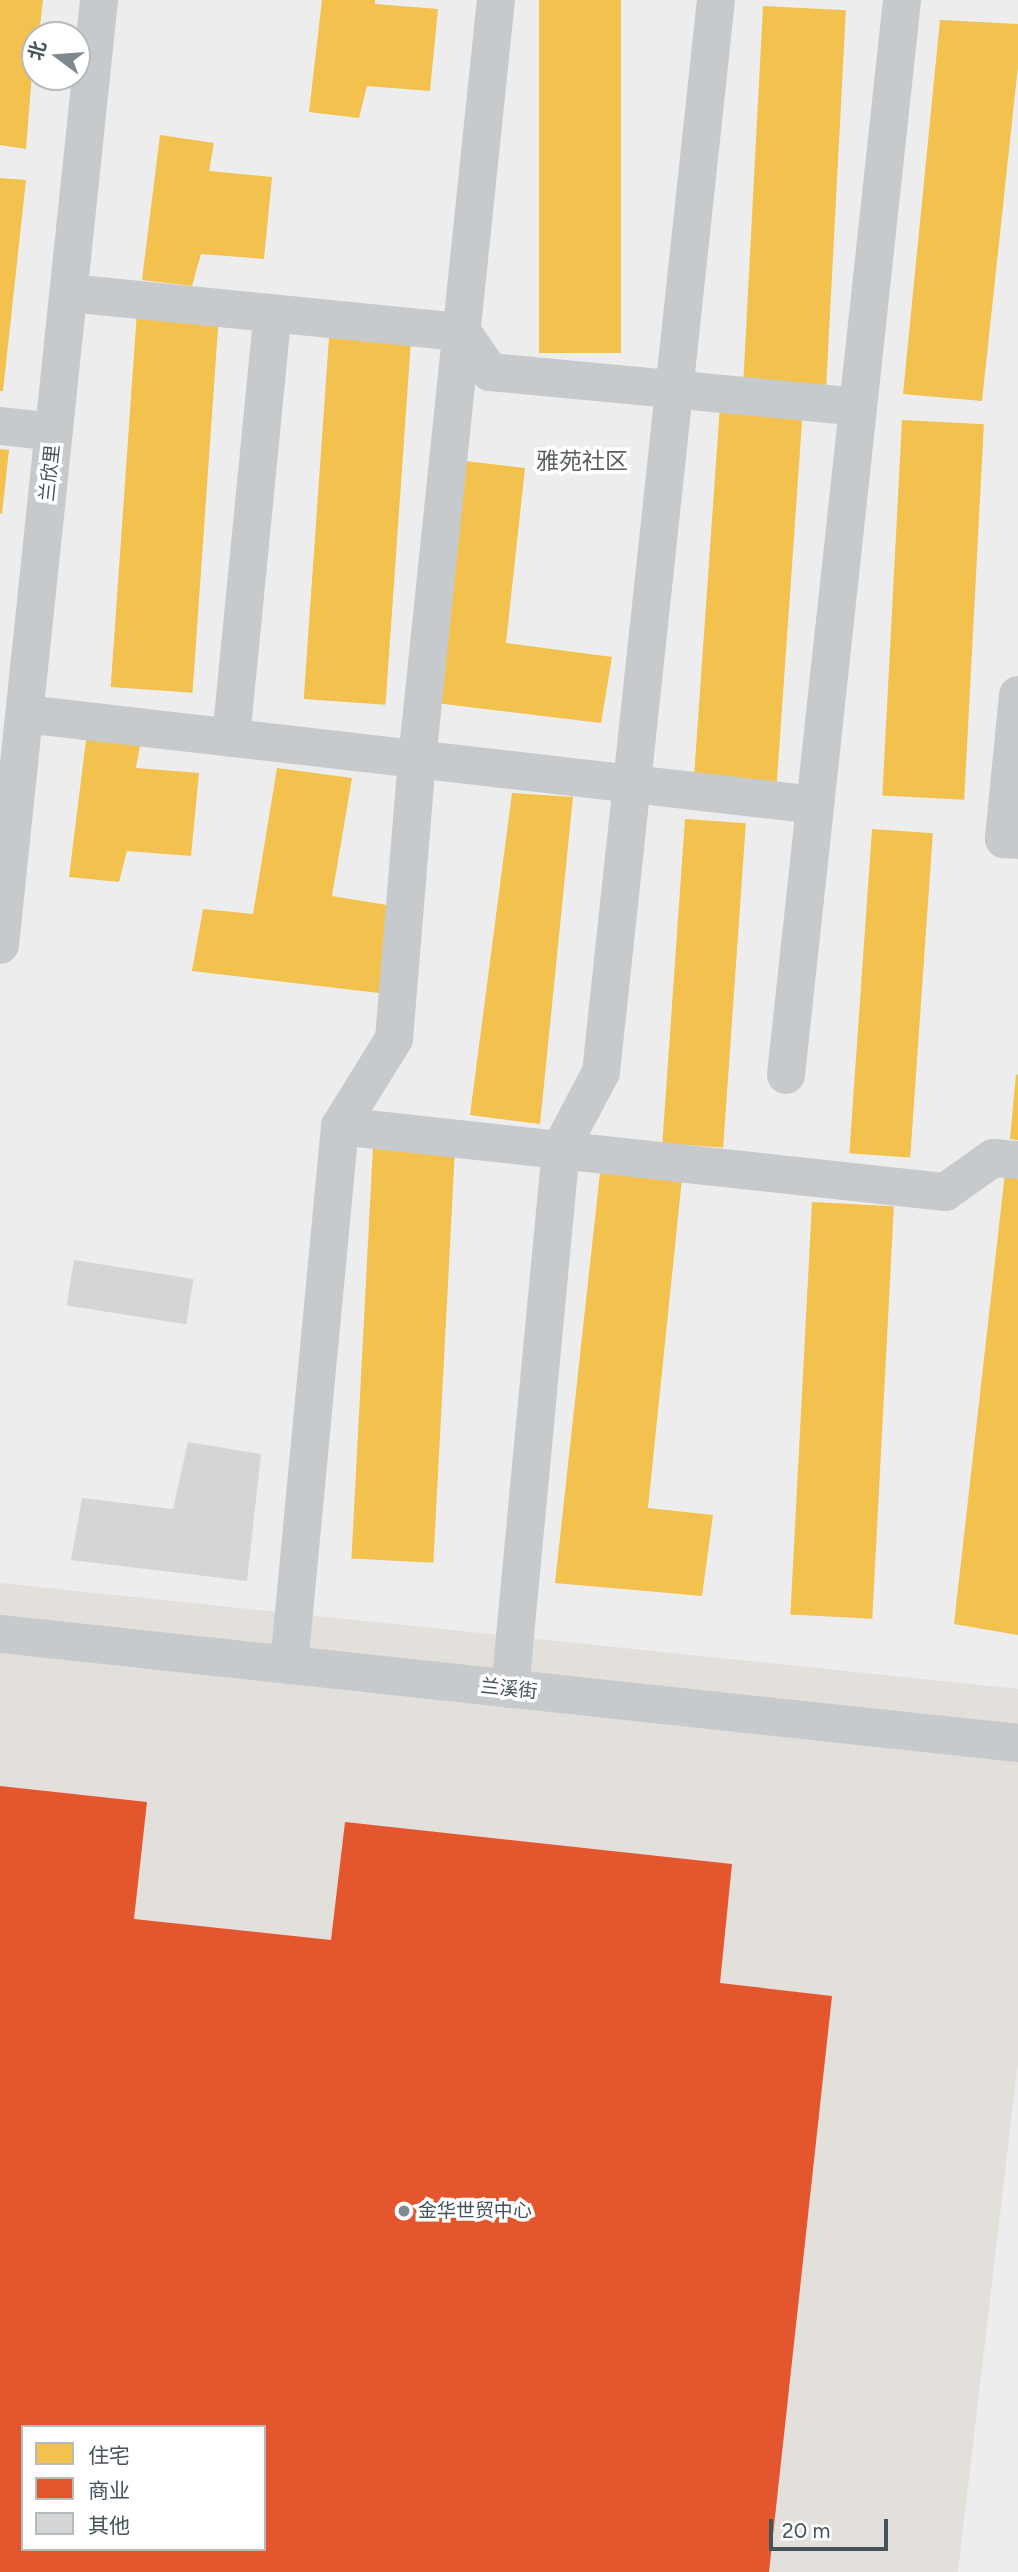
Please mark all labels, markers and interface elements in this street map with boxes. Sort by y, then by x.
north arrow [21,21,91,91]
text: 北 [24,38,51,63]
street label: 兰欣里 [36,443,64,503]
district label: 雅苑社区 [536,447,628,475]
street label: 兰溪街 [479,1675,539,1703]
place label: 金华世贸中心 [418,2200,532,2222]
marker: 金华世贸中心 [396,2203,412,2219]
legend [21,2425,266,2551]
text: 住宅 [88,2443,130,2468]
text: 商业 [88,2478,130,2503]
scale bar [773,2506,892,2550]
text: 其他 [88,2513,130,2538]
text: 20 m [782,2518,830,2543]

